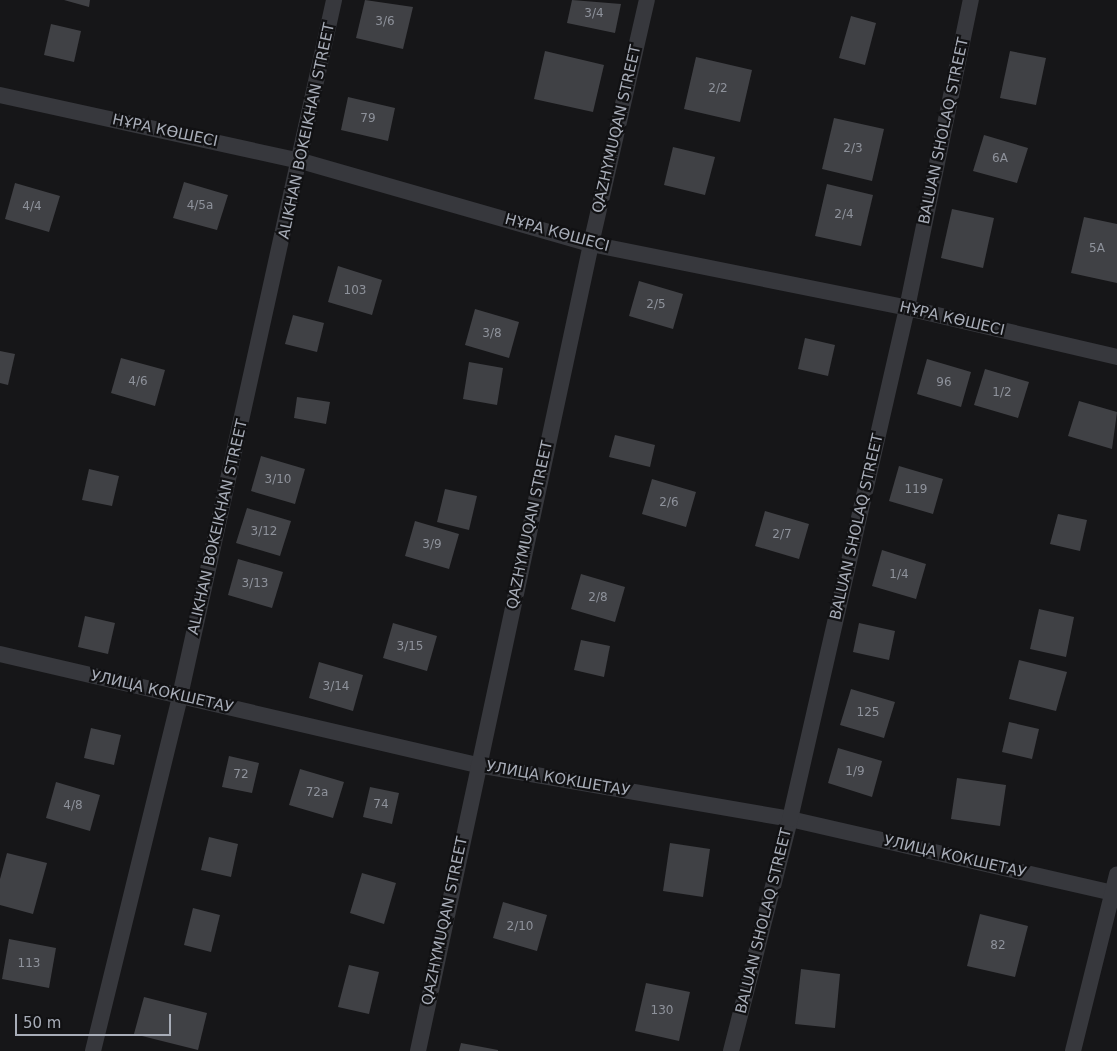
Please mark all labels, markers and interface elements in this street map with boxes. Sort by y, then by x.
house number: 3/4 [584,7,604,21]
house number: 3/6 [375,15,395,29]
street label: ALIKHAN BOKEIKHAN STREET [275,21,339,241]
street label: BALUAN SHOLAQ STREET [915,36,973,226]
street label: QAZHYMUQAN STREET [589,43,645,215]
house number: 2/2 [708,82,728,96]
street label: НҰРА КӨШЕСІ [111,111,219,151]
house number: 79 [360,112,376,126]
house number: 2/3 [843,142,863,156]
house number: 6А [992,152,1008,166]
house number: 4/5а [187,199,213,213]
house number: 4/4 [22,200,42,214]
house number: 2/4 [834,208,854,222]
street label: НҰРА КӨШЕСІ [503,210,611,256]
house number: 5А [1089,242,1105,256]
house number: 103 [344,284,366,298]
house number: 2/5 [646,298,666,312]
street label: НҰРА КӨШЕСІ [898,298,1006,340]
house number: 3/8 [482,327,502,341]
house number: 4/6 [128,375,148,389]
house number: 96 [936,376,952,390]
house number: 1/2 [992,386,1012,400]
street label: ALIKHAN BOKEIKHAN STREET [184,418,252,636]
street label: BALUAN SHOLAQ STREET [827,432,887,622]
street label: QAZHYMUQAN STREET [503,439,557,611]
house number: 3/10 [265,473,291,487]
house number: 119 [905,483,927,497]
house number: 2/6 [659,496,679,510]
house number: 3/12 [251,525,277,539]
house number: 2/7 [772,528,792,542]
house number: 3/9 [422,538,442,552]
house number: 1/4 [889,568,909,582]
house number: 3/13 [242,577,268,591]
house number: 2/8 [588,591,608,605]
house number: 3/15 [397,640,423,654]
street label: УЛИЦА КОКШЕТАУ [89,667,235,717]
house number: 3/14 [323,680,349,694]
house number: 125 [857,706,879,720]
street label: УЛИЦА КОКШЕТАУ [485,758,631,800]
house number: 1/9 [845,765,865,779]
house number: 72 [233,768,249,782]
house number: 72а [306,786,328,800]
house number: 74 [373,798,389,812]
house number: 4/8 [63,799,83,813]
street label: BALUAN SHOLAQ STREET [732,826,796,1016]
street label: УЛИЦА КОКШЕТАУ [882,832,1028,882]
street label: QAZHYMUQAN STREET [418,835,472,1007]
house number: 2/10 [507,920,533,934]
house number: 82 [990,939,1006,953]
house number: 113 [18,957,40,971]
scale bar [18,1004,174,1036]
house number: 130 [651,1004,673,1018]
text: 50 m [23,1014,61,1032]

